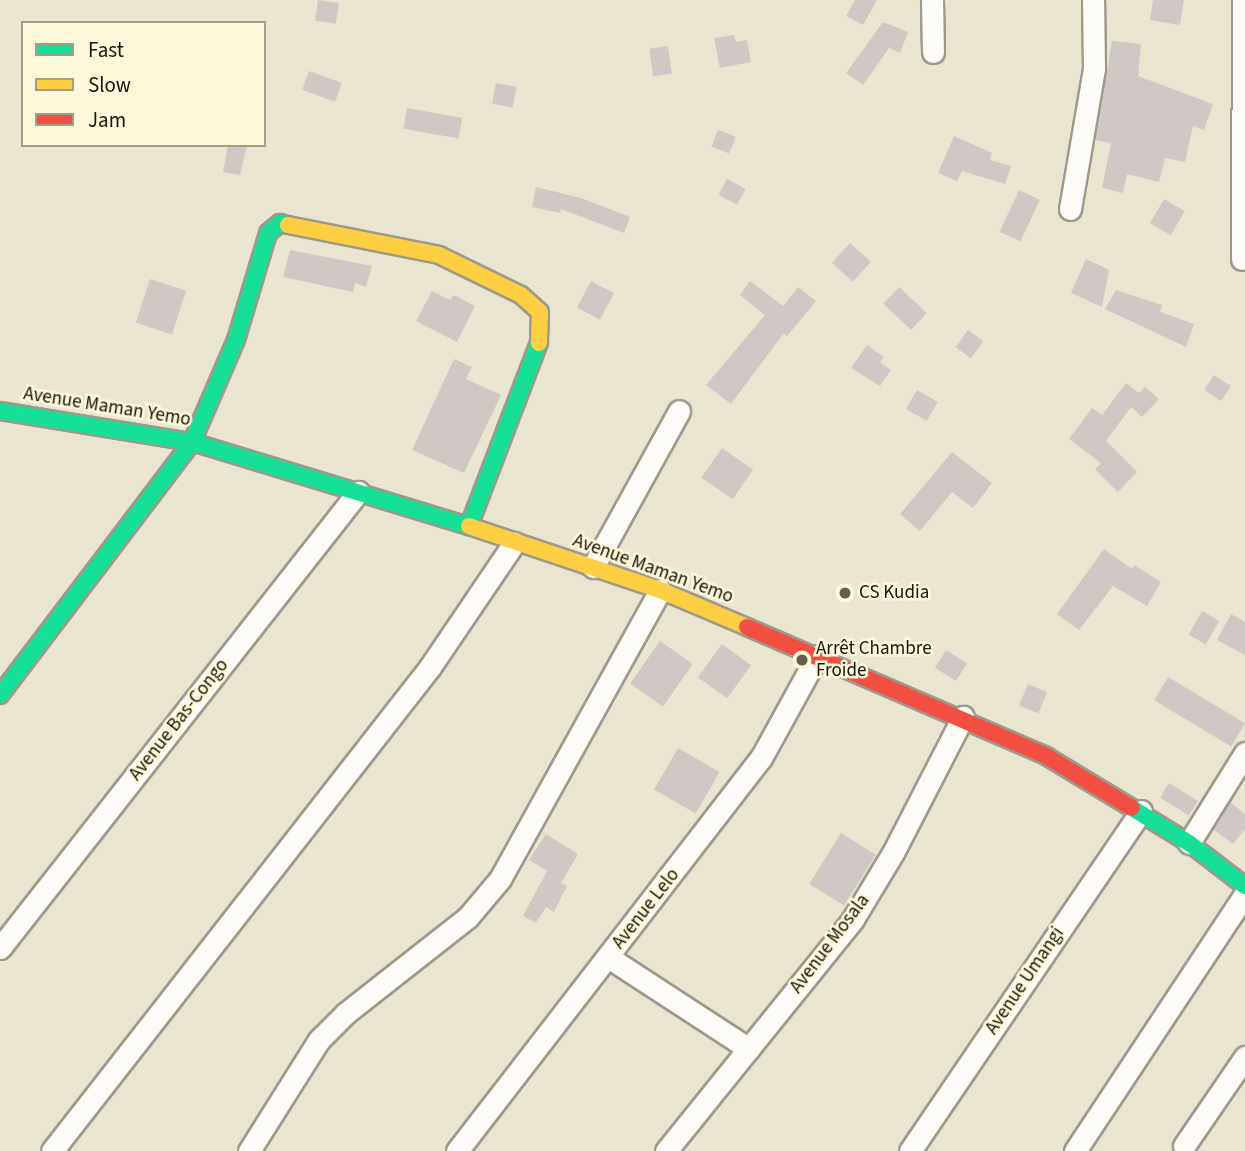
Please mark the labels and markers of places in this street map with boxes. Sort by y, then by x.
place label: CS Kudia [859,582,929,604]
marker: CS Kudia [837,585,853,601]
place label: Arrêt Chambre Froide [816,638,932,682]
marker: Arrêt Chambre Froide [794,652,810,668]

